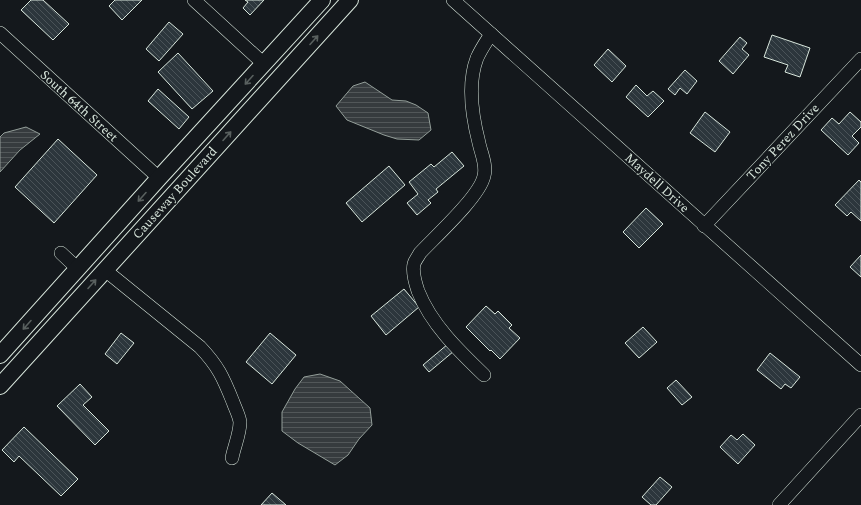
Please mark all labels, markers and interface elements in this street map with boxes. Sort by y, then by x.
one-way arrow [309,35,319,45]
street label: South 64th Street [35,65,123,147]
one-way arrow [244,75,253,86]
street label: Tony Perez Drive [742,99,824,185]
one-way arrow [222,132,231,142]
street label: Causeway Boulevard [128,142,222,244]
street label: Maydell Drive [620,148,694,218]
one-way arrow [137,192,147,202]
one-way arrow [88,279,97,290]
one-way arrow [22,320,32,330]

